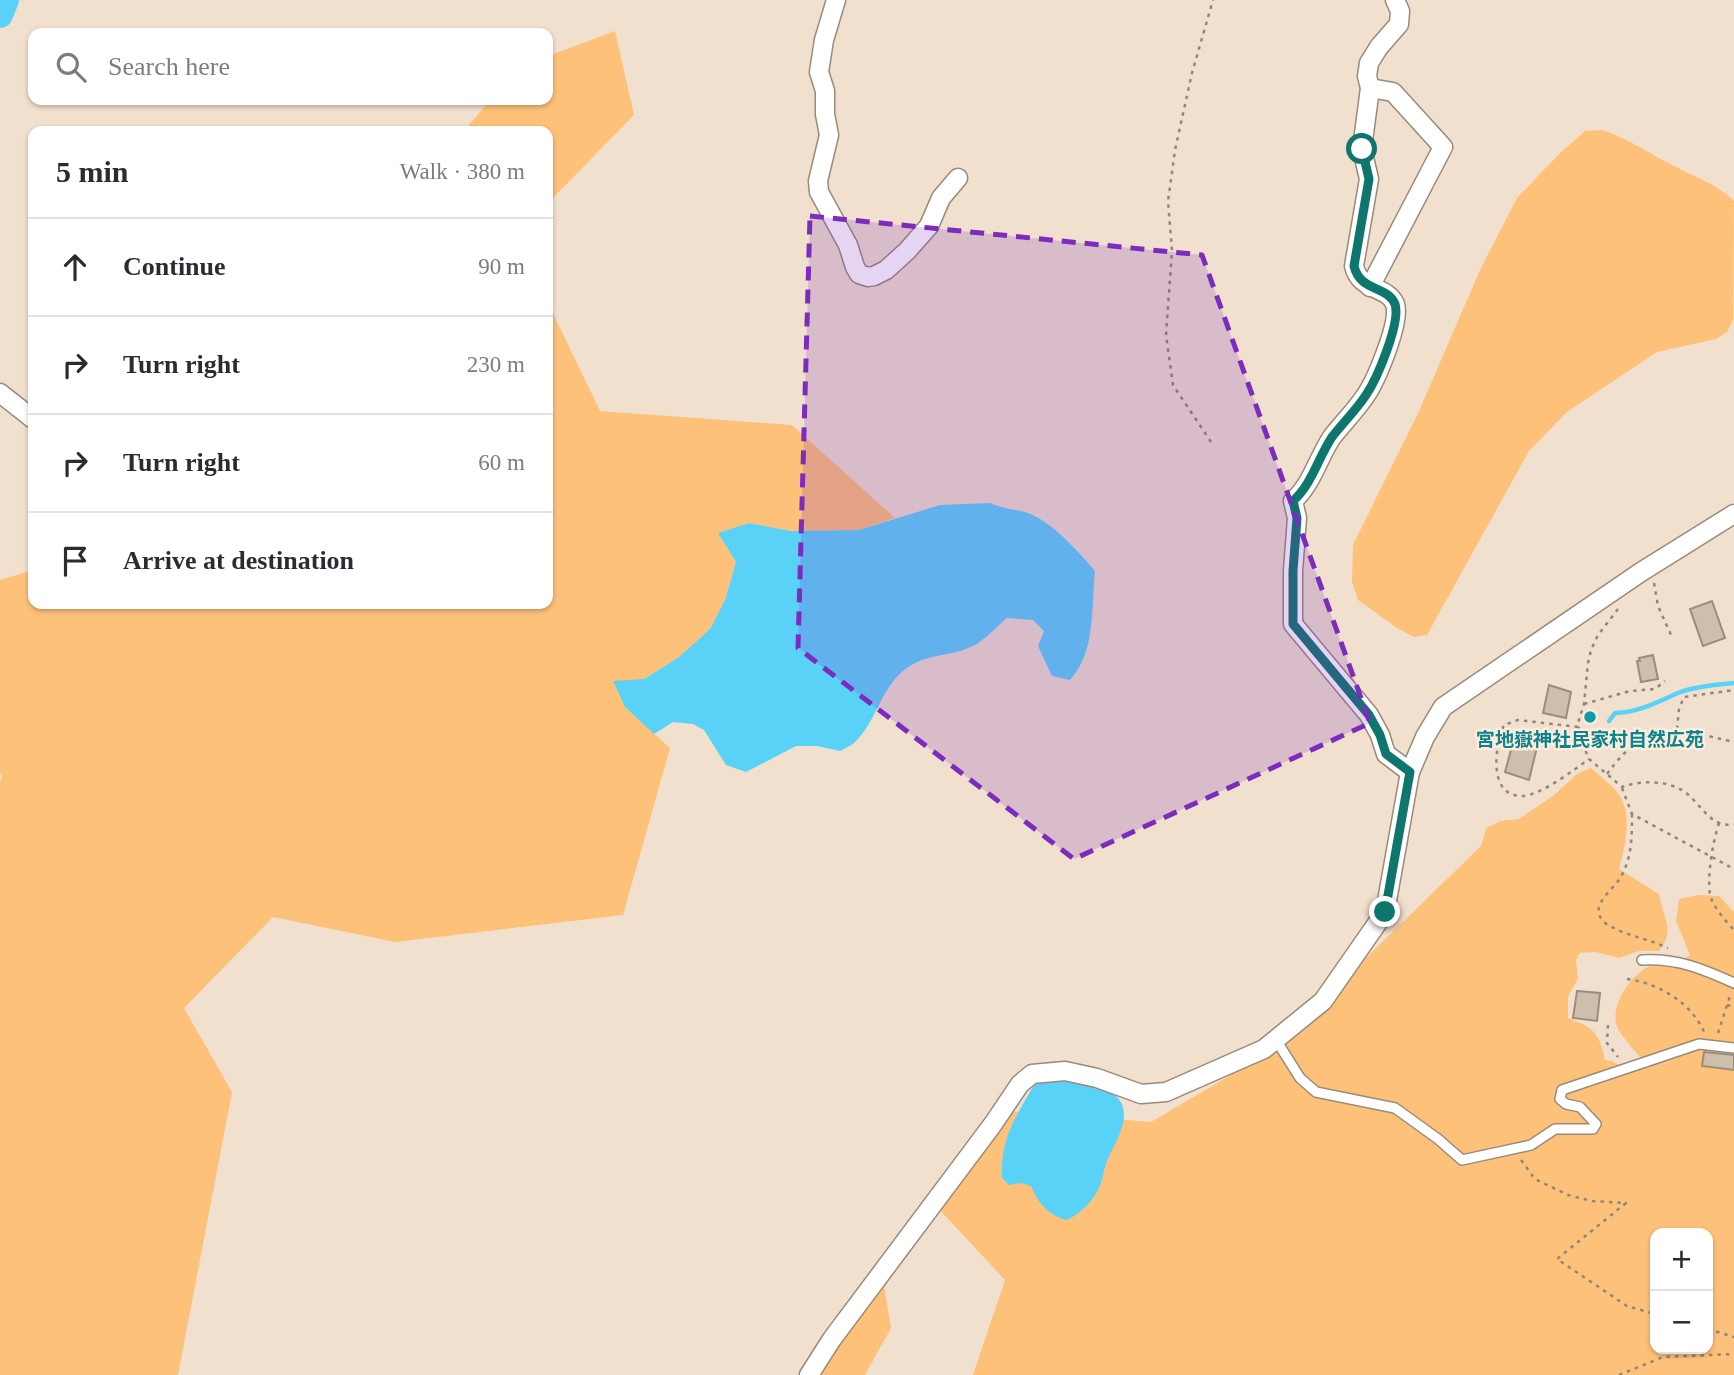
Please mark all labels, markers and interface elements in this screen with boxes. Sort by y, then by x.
search box [28,28,553,105]
icon: search [52,48,90,86]
text: Search here [108,52,230,81]
route start [1346,133,1377,164]
text: 5 min [56,155,129,188]
text: Walk · 380 m [400,159,525,184]
icon: ahead [56,248,94,286]
text: Continue [123,252,226,281]
text: 90 m [478,254,525,279]
icon: right [56,346,94,384]
text: Turn right [123,350,240,379]
text: 230 m [467,352,525,377]
icon: right [56,444,94,482]
text: Turn right [123,448,240,477]
text: 60 m [478,450,525,475]
icon: arrive [56,542,94,580]
text: Arrive at destination [123,546,354,575]
marker: 宮地嶽神社民家村自然広苑 [1582,709,1598,725]
place label: 宮地嶽神社民家村自然広苑 [1476,729,1704,750]
route end [1369,896,1400,927]
map controls [1650,1228,1713,1354]
button: + [1650,1228,1713,1291]
button: − [1650,1291,1713,1354]

